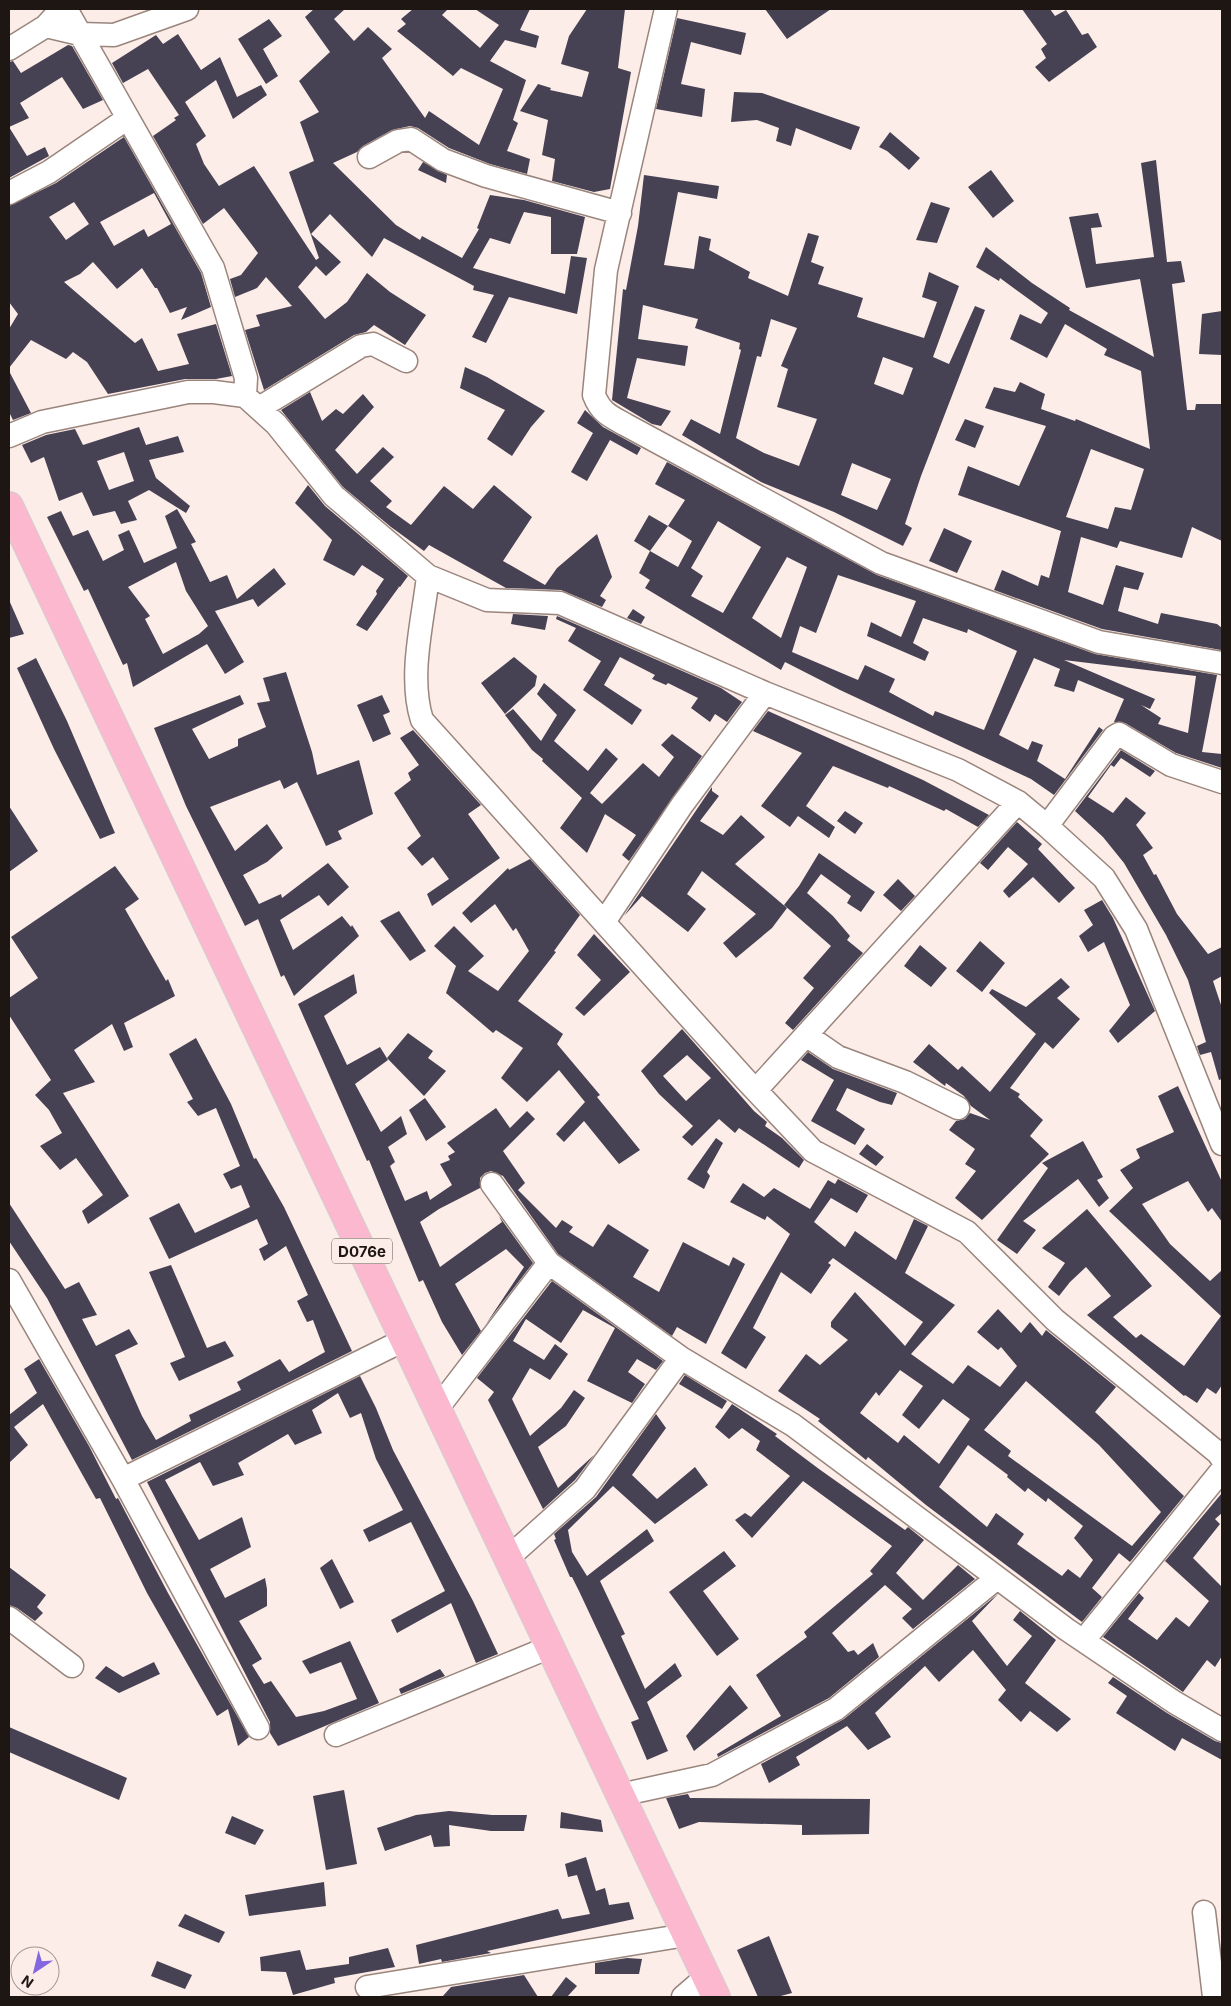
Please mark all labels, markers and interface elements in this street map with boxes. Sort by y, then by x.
road number: D076e [332,1238,392,1264]
north arrow [10,1946,60,1996]
text: N [18,1972,37,1992]

